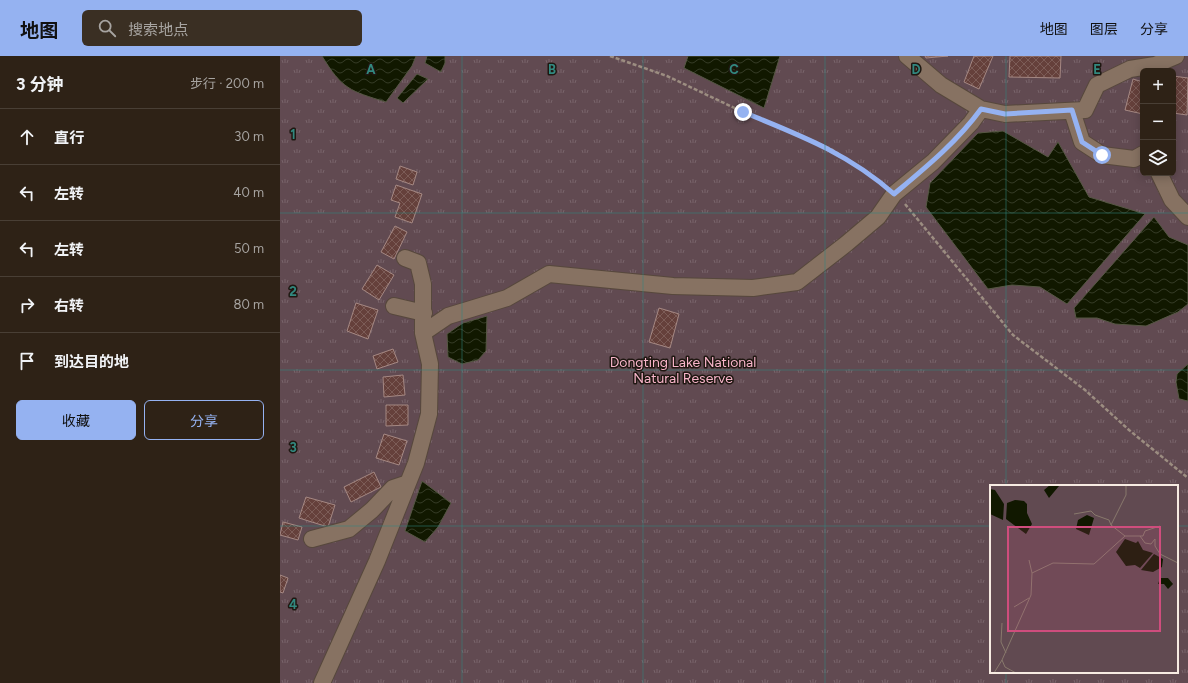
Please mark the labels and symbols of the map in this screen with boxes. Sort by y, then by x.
text: A [366,62,376,77]
text: B [548,62,556,77]
text: C [729,62,739,77]
text: D [911,62,921,77]
text: E [1093,62,1101,77]
route end [734,103,752,121]
text: 1 [290,127,296,142]
route start [1093,146,1111,164]
text: 2 [289,284,297,299]
park label: Dongting Lake National Natural Reserve [610,354,756,387]
text: 3 [289,440,297,455]
inset map [990,485,1178,673]
text: 4 [289,597,297,612]

